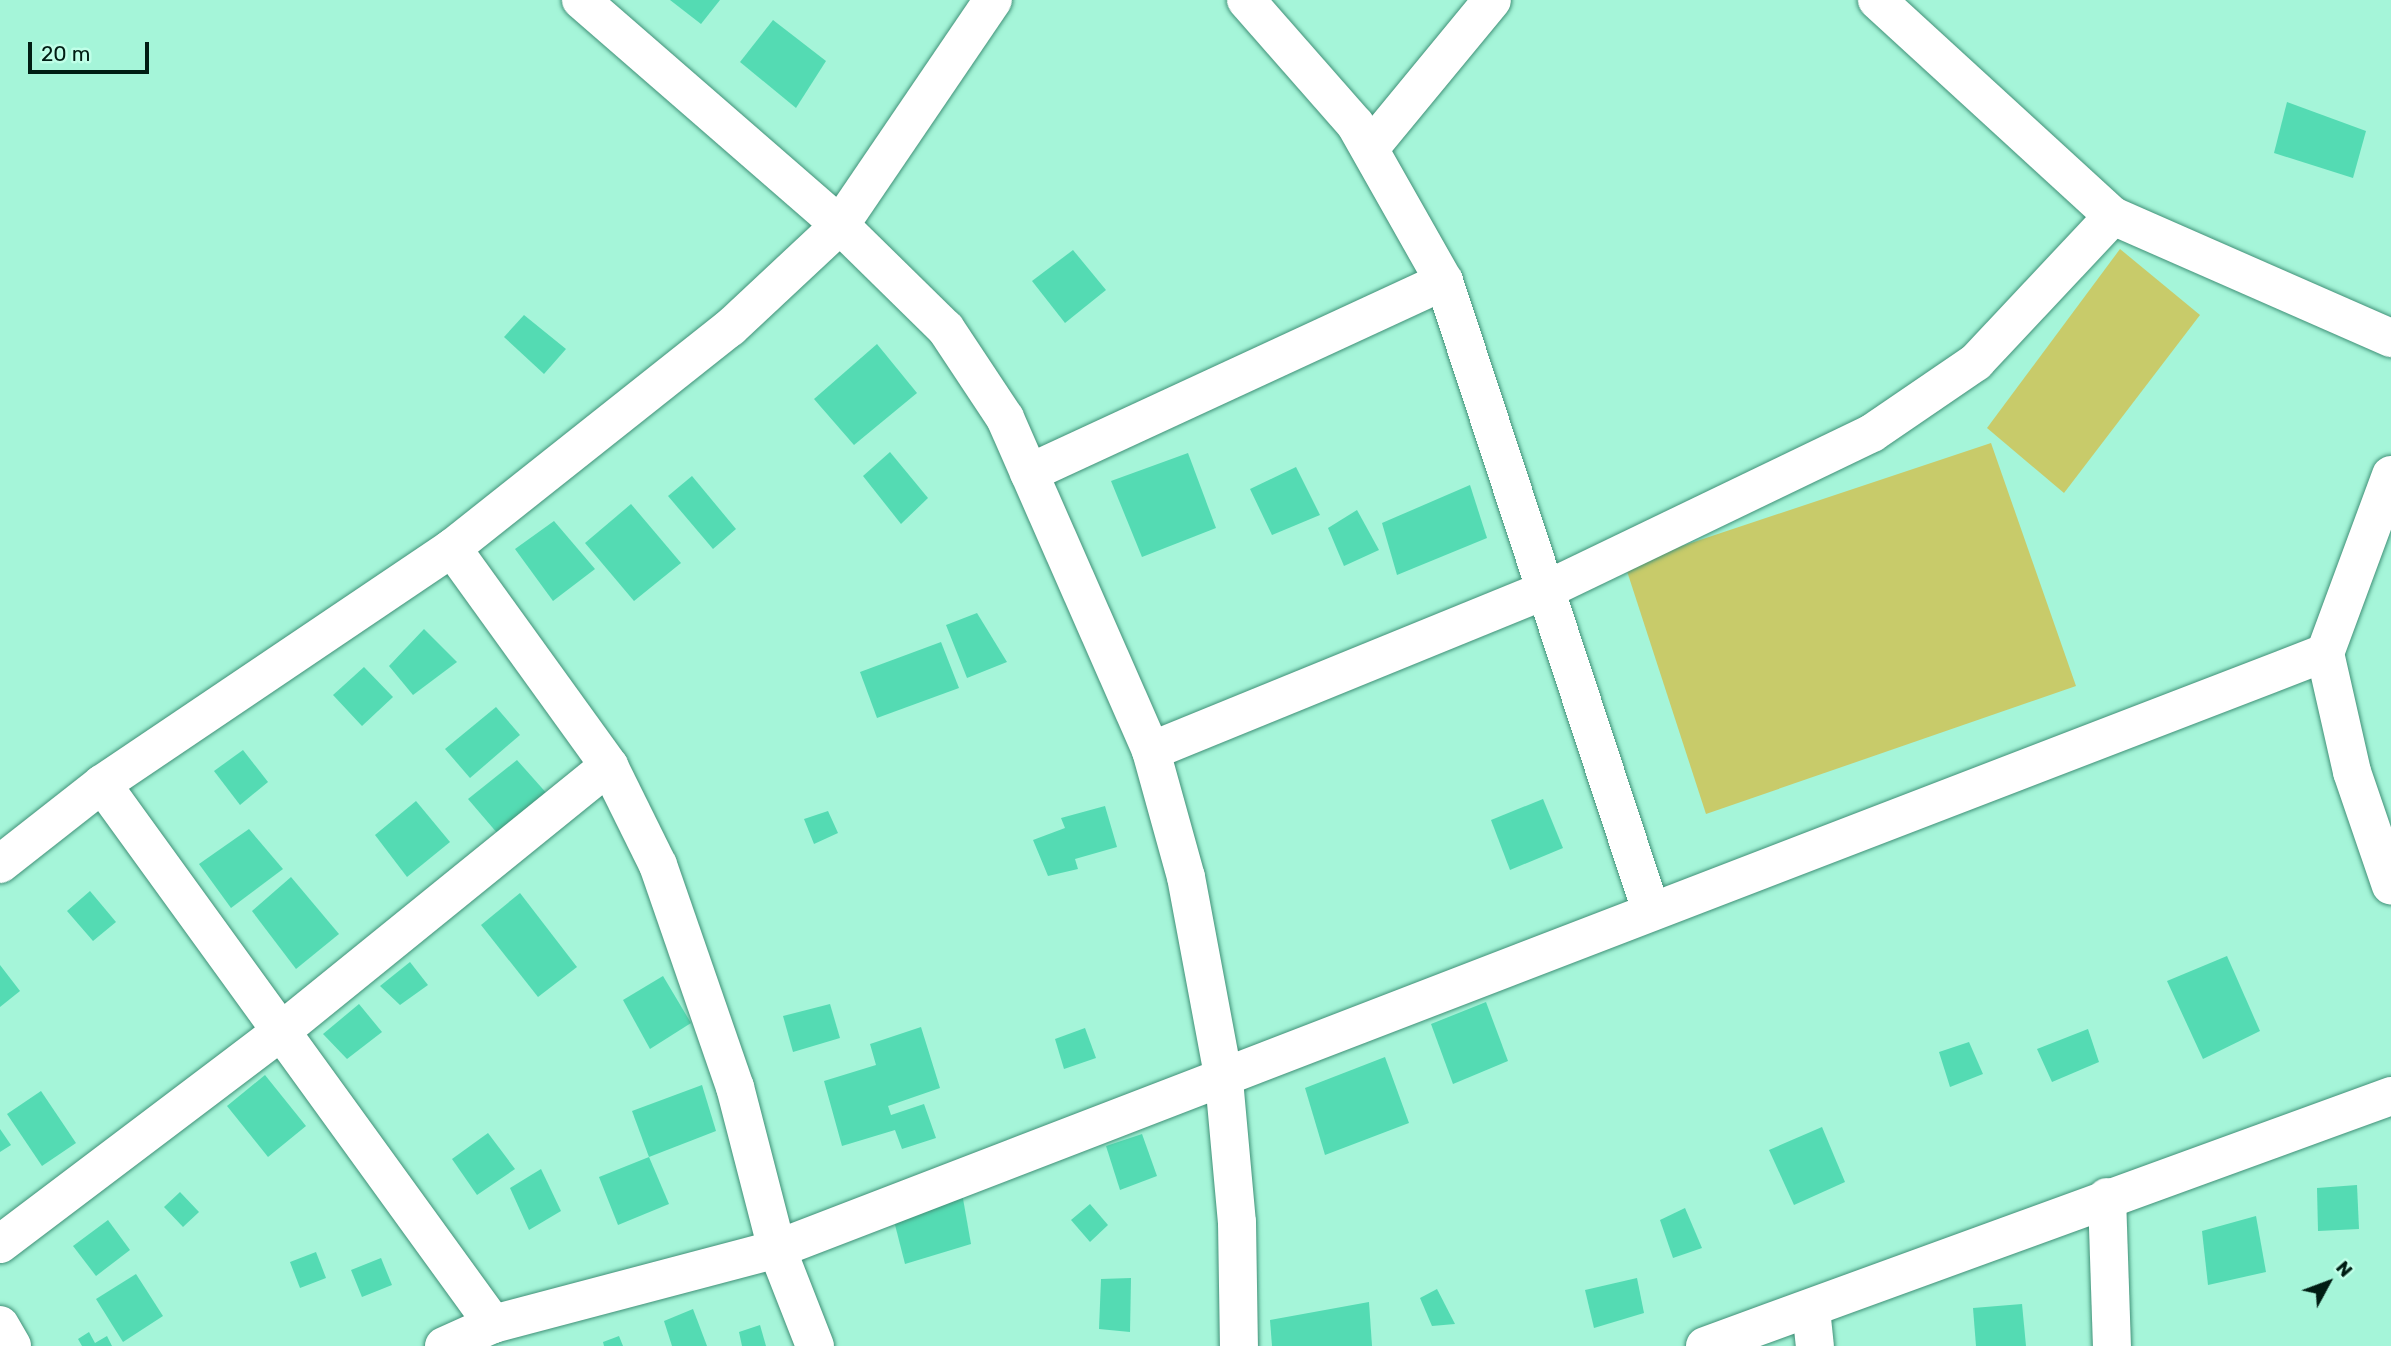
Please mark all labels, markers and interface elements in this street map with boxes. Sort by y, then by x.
scale bar [32,28,152,72]
text: 20 m [41,41,90,66]
north arrow [2293,1248,2363,1318]
text: N [2331,1256,2357,1282]

